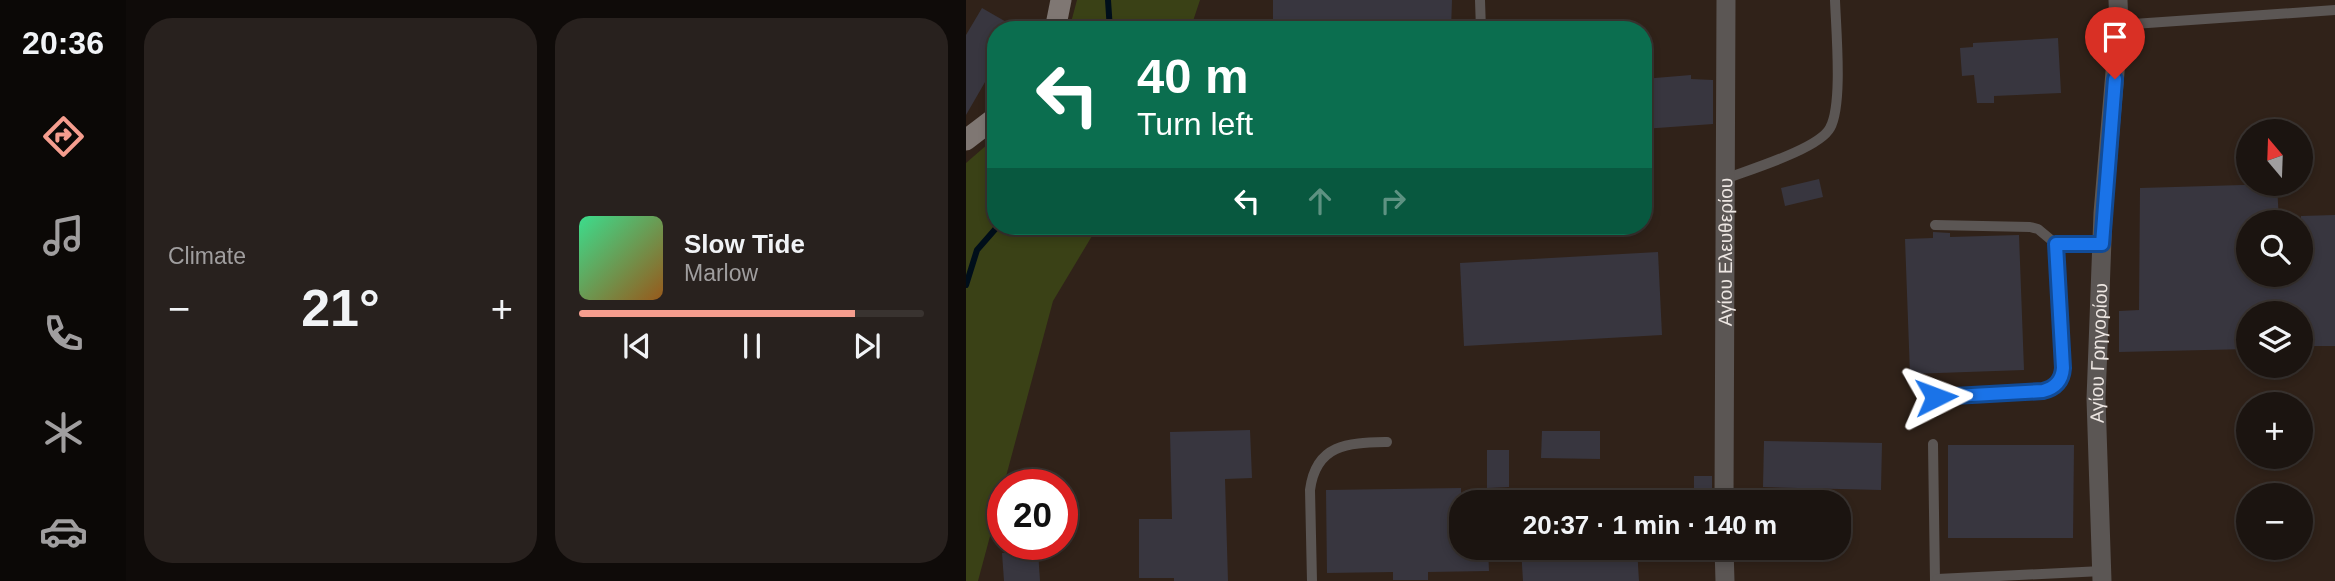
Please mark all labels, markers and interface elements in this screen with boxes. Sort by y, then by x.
pin [2085,7,2145,79]
icon: arrive [2096,18,2134,56]
text: 20:36 [22,25,104,61]
icon: left [1022,49,1113,140]
text: 40 m [1137,49,1249,103]
text: Turn left [1137,106,1253,142]
icon: directions [39,112,88,161]
north arrow [2236,119,2314,196]
map controls [2236,119,2313,560]
street label: Αγίου Ελευθερίου [1715,178,1736,326]
icon: left [1228,182,1266,220]
icon: ahead [1301,182,1339,220]
icon: right [1374,182,1412,220]
button: search [2236,210,2313,287]
icon: music [39,211,88,260]
text: Slow Tide [684,229,805,259]
text: Climate [168,243,246,269]
text: Marlow [684,260,758,286]
text: 21° [301,279,380,337]
street label: Αγίου Γρηγορίου [2086,283,2111,424]
text: − [168,288,190,330]
text: + [491,288,513,330]
button: layers [2236,301,2313,378]
icon: phone [39,309,88,358]
icon: previous [618,327,656,365]
icon: pause [733,327,771,365]
icon: next [848,327,886,365]
position arrow [1899,360,1973,434]
button: + [2236,392,2313,469]
icon: climate [39,408,88,457]
speed limit sign: 20 [987,469,1078,560]
button: − [2236,483,2313,560]
icon: car [39,507,88,556]
text: 20:37 · 1 min · 140 m [1523,510,1777,540]

